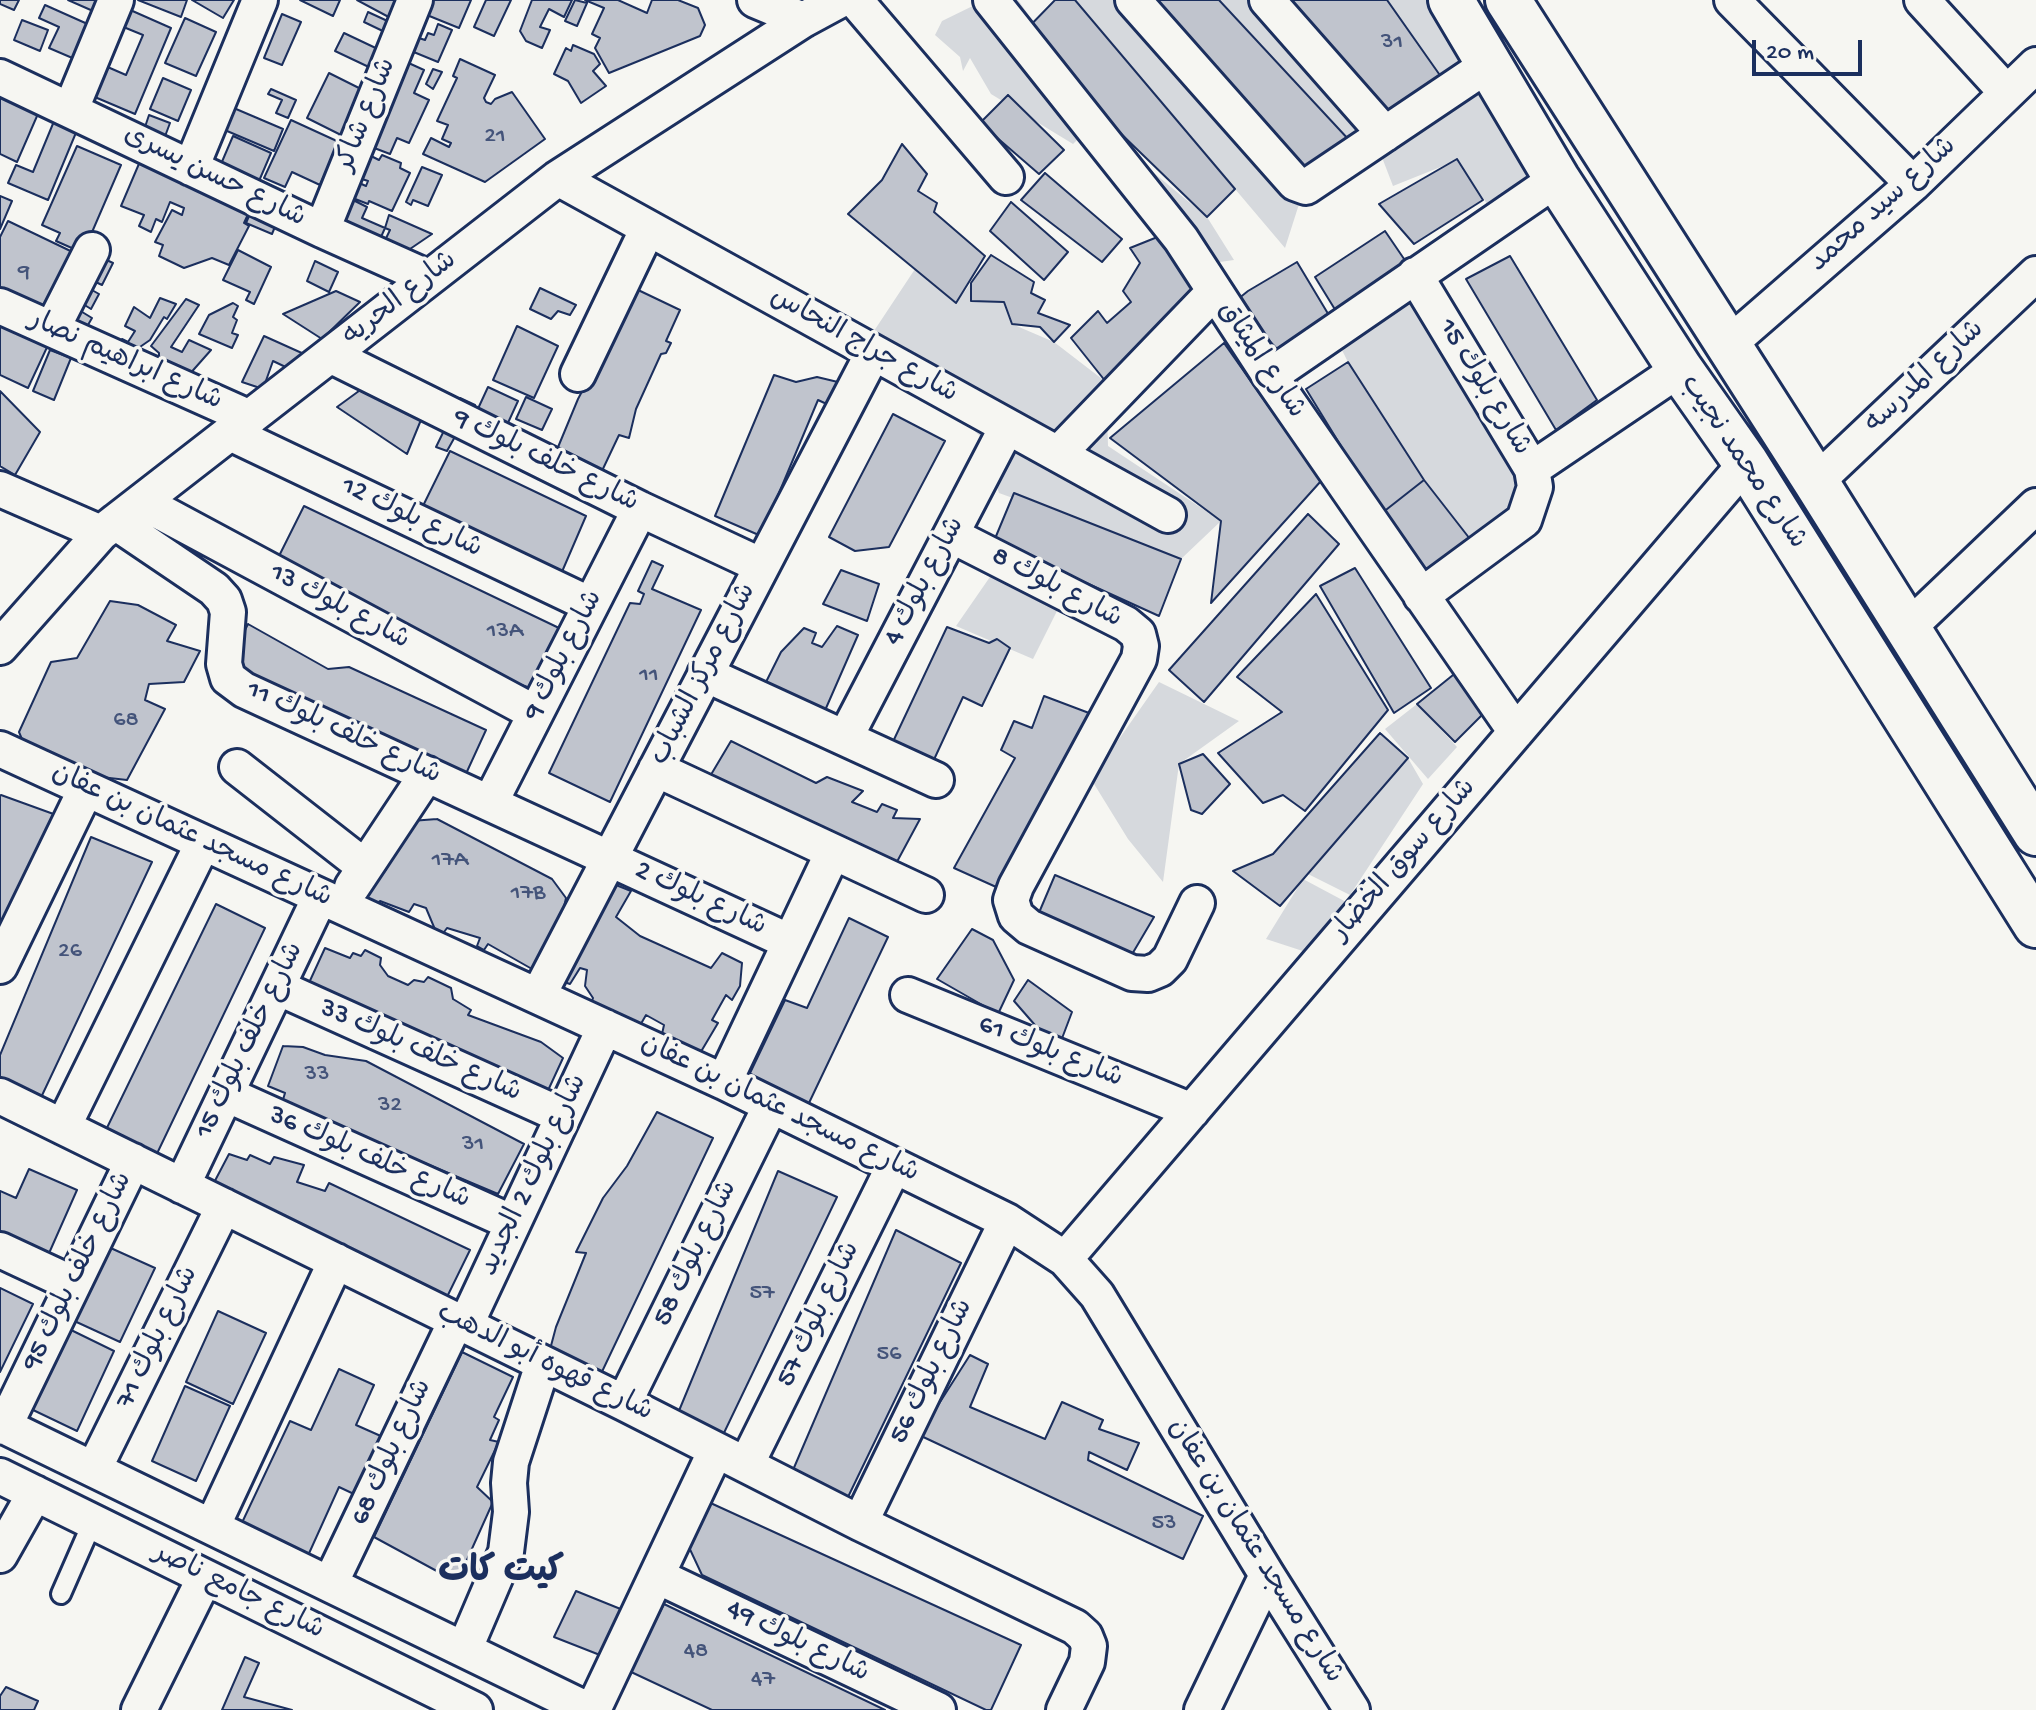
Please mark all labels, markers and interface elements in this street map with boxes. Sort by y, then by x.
scale bar [1756,24,1866,74]
house number: 31 [1381,29,1403,57]
text: 20 m [1766,39,1814,68]
street label: شارع شاكر [330,54,406,176]
street label: شارع حسن يسرى [117,119,311,237]
house number: 21 [484,123,506,151]
street label: شارع سيد محمد [1803,131,1965,281]
street label: شارع الحريه [337,245,465,355]
house number: 9 [18,259,30,287]
street label: شارع جراج النحاس [763,282,963,412]
street label: شارع الميثاق [1209,296,1311,426]
street label: شارع ابراهيم نصار [23,304,227,420]
street label: شارع بلوك 15 [1429,313,1537,463]
street label: شارع المدرسه [1859,314,1993,442]
street label: شارع محمد نجيب [1671,370,1813,556]
street label: شارع خلف بلوك 9 [447,403,643,521]
street label: شارع بلوك 12 [335,470,487,568]
street label: شارع بلوك 4 [878,512,974,652]
street label: شارع بلوك 8 [985,541,1127,637]
street label: شارع بلوك 13 [263,557,415,659]
street label: شارع مركز الشباب [645,578,765,772]
street label: شارع بلوك 9 [518,585,612,727]
house number: 13A [487,618,523,646]
house number: 11 [639,662,659,690]
street label: شارع خلف بلوك 11 [240,674,446,794]
house number: 68 [113,707,139,735]
street label: شارع مسجد عثمان بن عفان [45,757,337,917]
street label: شارع سوق الخضار [1325,773,1485,949]
house number: 17A [432,847,468,875]
street label: شارع بلوك 2 [629,855,771,945]
house number: 17B [511,880,545,908]
street label: شارع خلف بلوك 15 [189,937,313,1145]
house number: 26 [58,938,82,966]
street label: شارع خلف بلوك 33 [314,993,526,1111]
street label: شارع بلوك 61 [973,1009,1127,1097]
street label: شارع مسجد عثمان بن عفان [634,1028,924,1192]
house number: 33 [305,1061,329,1089]
street label: شارع بلوك 2 الجديد [474,1070,596,1282]
house number: 32 [378,1092,402,1120]
street label: شارع خلف بلوك 36 [263,1100,475,1218]
house number: 31 [462,1131,484,1159]
street label: شارع خلف بلوك 95 [16,1167,142,1377]
street label: شارع بلوك 58 [647,1176,747,1332]
street label: شارع بلوك 57 [770,1237,870,1393]
street label: شارع بلوك 71 [110,1262,208,1414]
house number: 57 [749,1280,775,1308]
street label: شارع بلوك 56 [884,1294,982,1450]
street label: شارع قهوه أبو الدهب [431,1297,657,1431]
house number: 56 [877,1341,901,1369]
street label: شارع بلوك 68 [345,1375,441,1531]
street label: شارع مسجد عثمان بن عفان [1159,1413,1349,1691]
house number: 53 [1151,1510,1177,1538]
street label: شارع جامع ناصر [147,1537,329,1649]
district label: كيت كات [438,1552,564,1596]
street label: شارع بلوك 49 [720,1594,874,1692]
house number: 48 [684,1638,708,1666]
house number: 47 [751,1666,775,1694]

